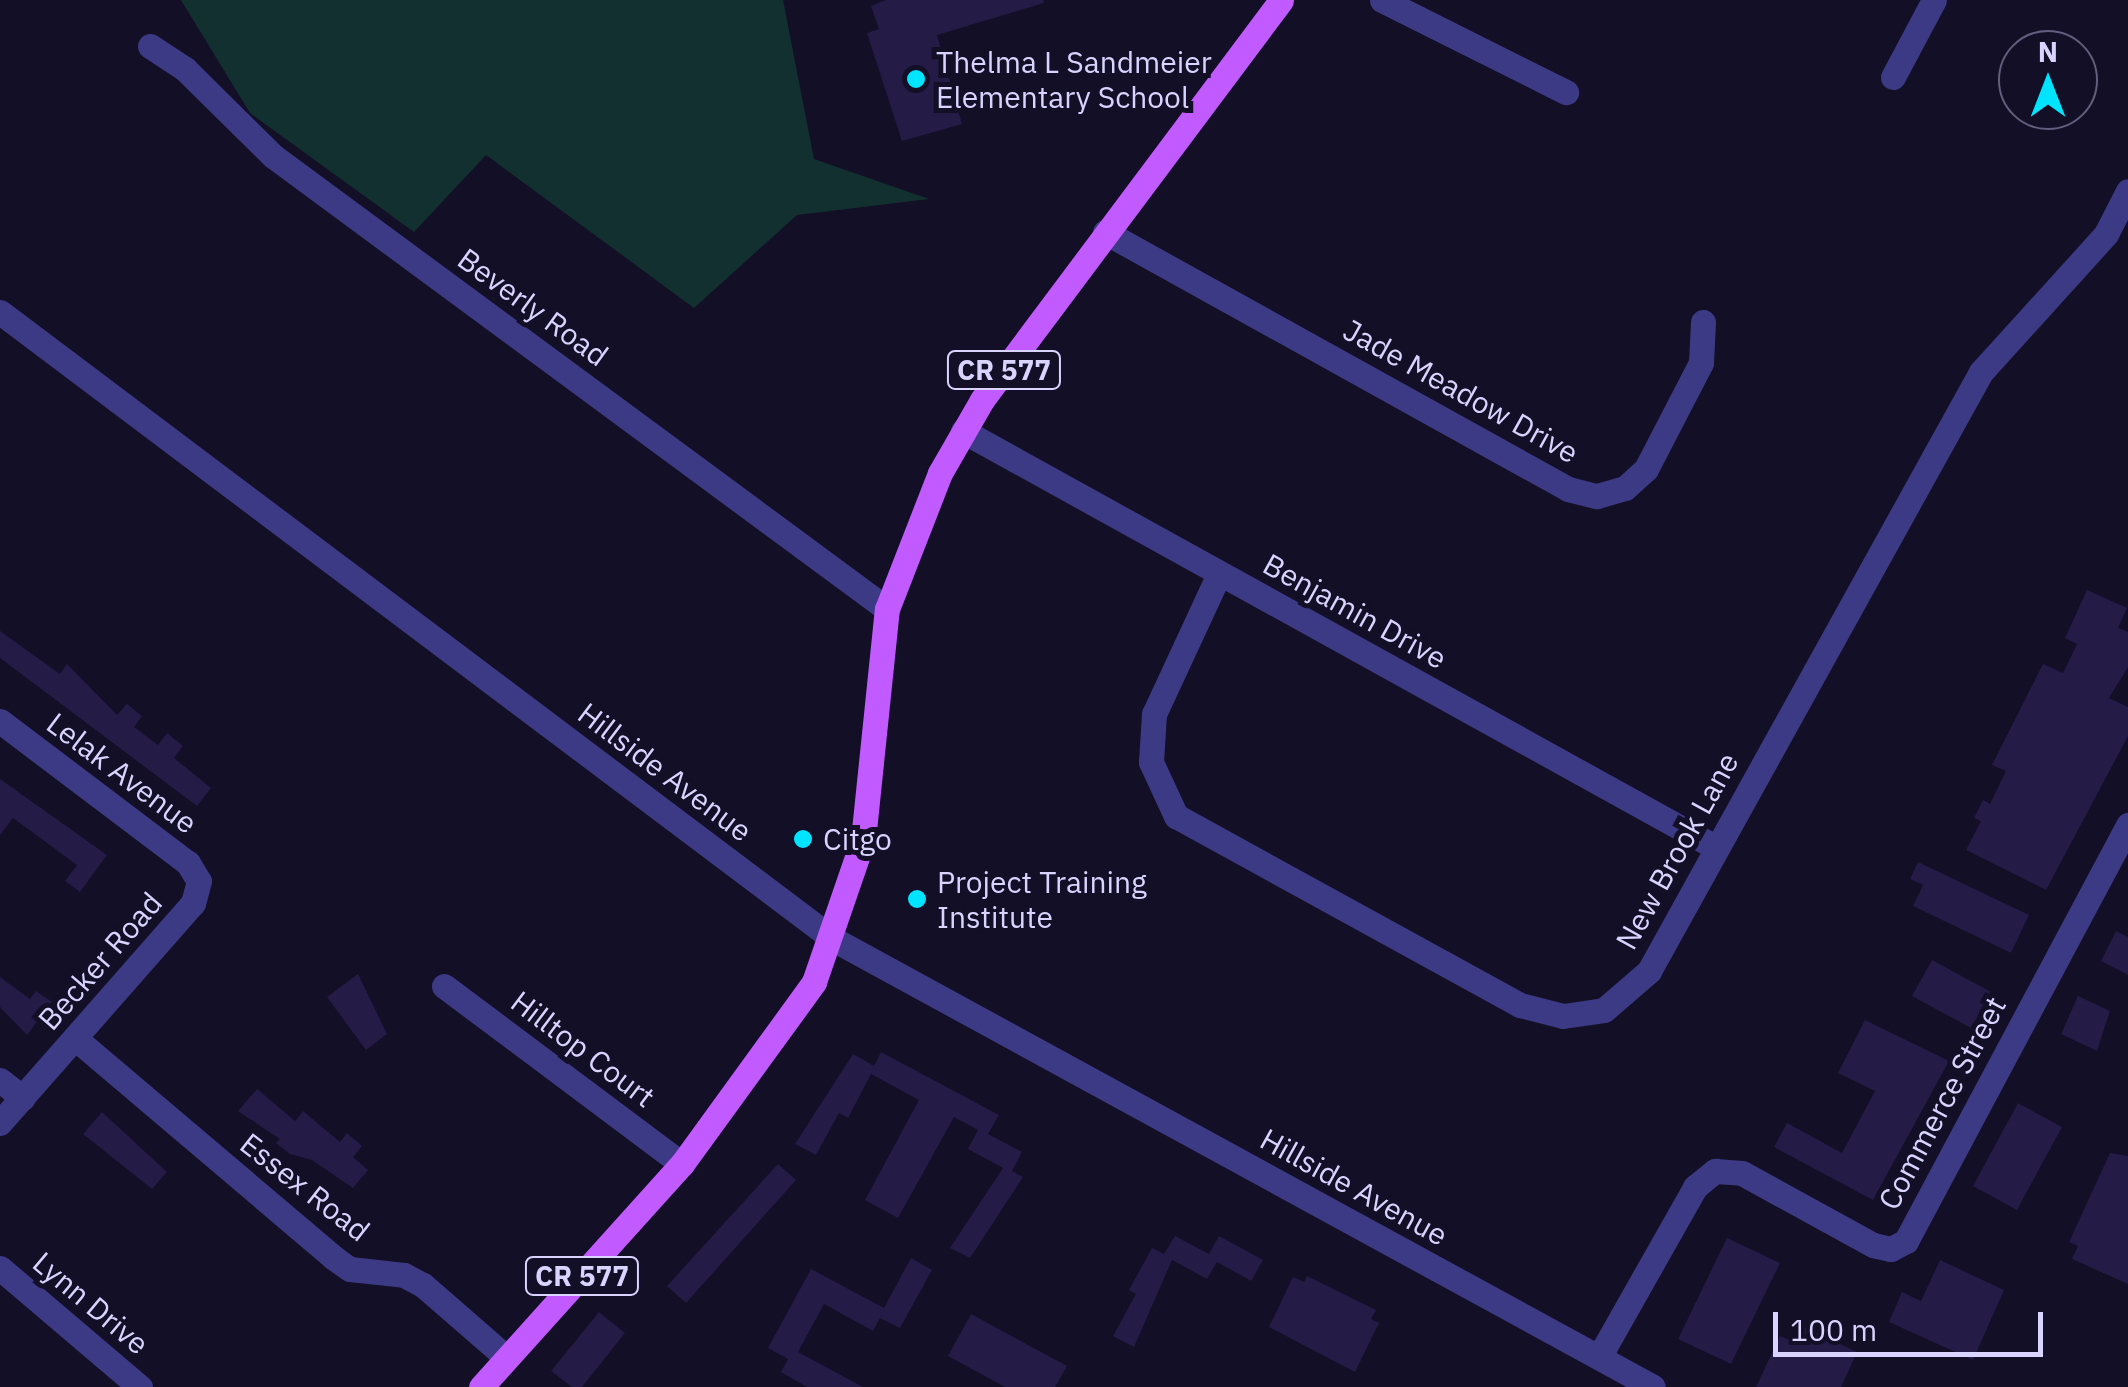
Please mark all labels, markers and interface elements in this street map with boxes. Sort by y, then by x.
north arrow [1998,30,2098,130]
text: N [2038,33,2058,70]
place label: Thelma L Sandmeier Elementary School [936,44,1212,114]
marker: Thelma L Sandmeier Elementary School [905,68,927,90]
street label: Beverly Road [451,241,615,373]
street label: Jade Meadow Drive [1337,312,1585,470]
road number: CR 577 [946,347,1062,393]
street label: Benjamin Drive [1257,546,1453,676]
street label: Hillside Avenue [571,695,759,849]
street label: Lelak Avenue [40,705,204,841]
street label: New Brook Lane [1608,746,1746,956]
place label: Citgo [823,821,892,857]
marker: Citgo [792,828,814,850]
place label: Project Training Institute [937,864,1147,934]
street label: Becker Road [31,885,169,1037]
marker: Project Training Institute [906,888,928,910]
street label: Hilltop Court [504,983,662,1115]
street label: Commerce Street [1871,990,2013,1216]
street label: Hillside Avenue [1254,1121,1454,1253]
street label: Essex Road [233,1125,377,1249]
street label: Lynn Drive [26,1244,156,1362]
road number: CR 577 [524,1253,640,1299]
scale bar [1778,1292,2048,1354]
text: 100 m [1790,1310,1877,1349]

